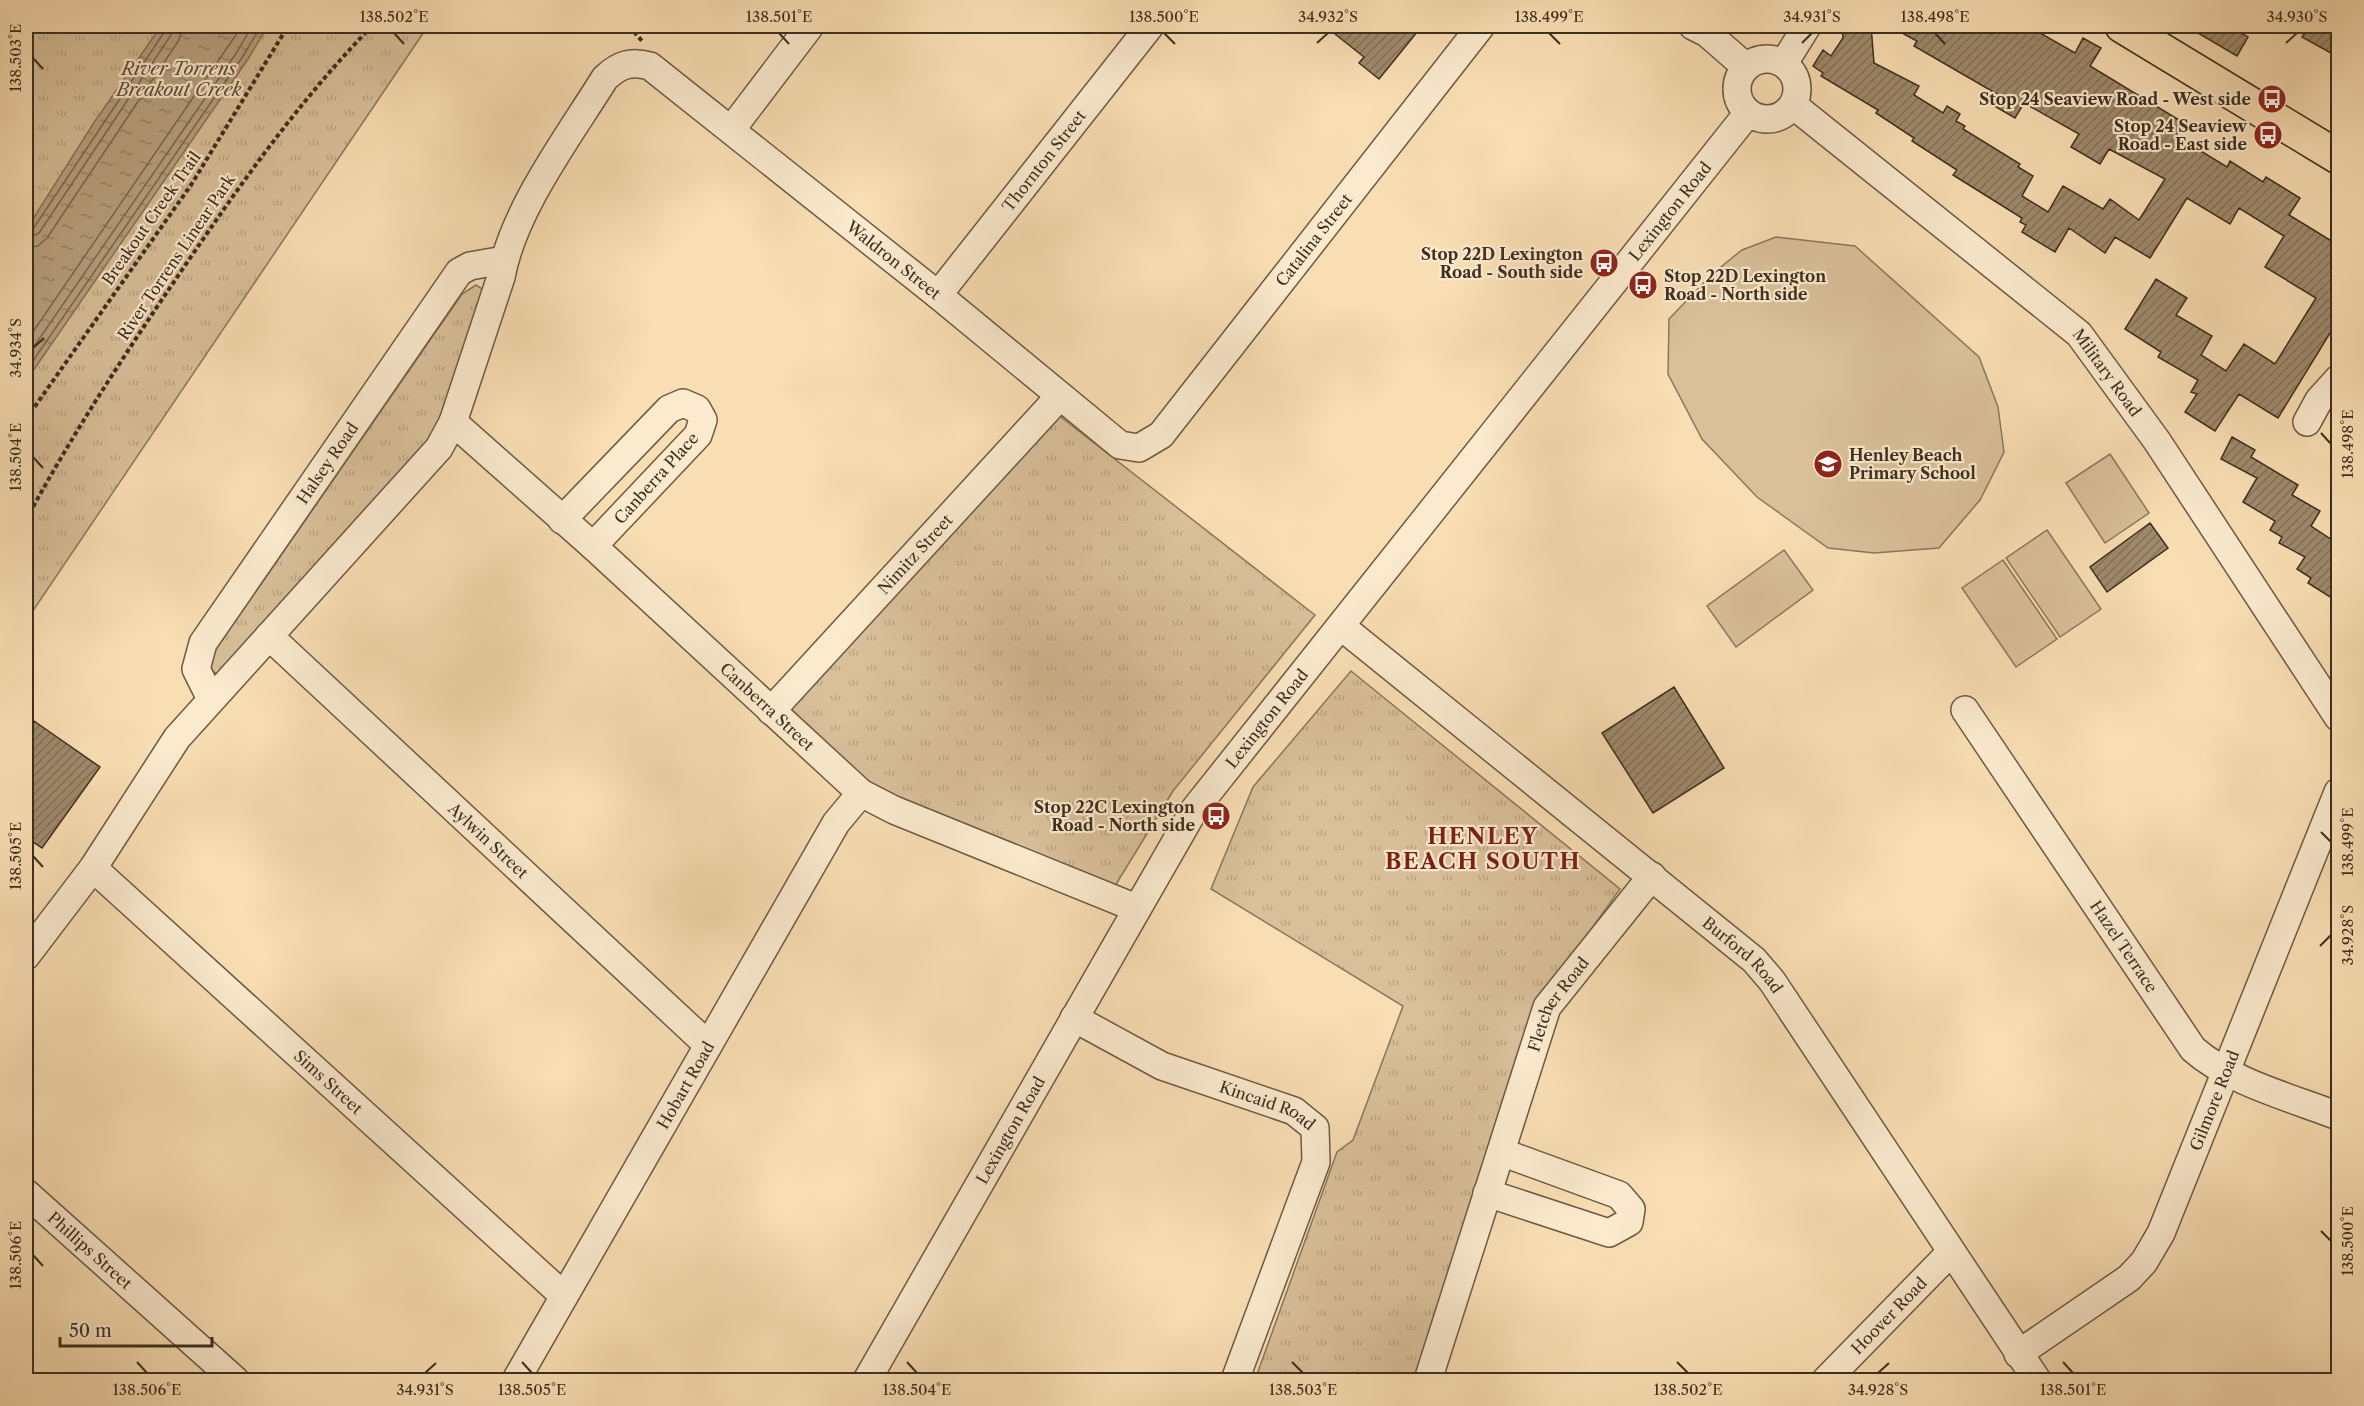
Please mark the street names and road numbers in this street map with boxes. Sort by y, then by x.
street label: Thornton Street [998,106,1090,215]
street label: Breakout Creek Trail [97,147,205,289]
street label: Lexington Road [1624,158,1715,265]
street label: River Torrens Linear Park [113,170,239,344]
street label: Catalina Street [1271,189,1356,290]
street label: Waldron Street [842,215,945,304]
street label: Military Road [2068,325,2146,421]
street label: Halsey Road [292,418,362,508]
street label: Canberra Place [610,428,702,528]
street label: Nimitz Street [873,510,957,598]
street label: Canberra Street [716,658,819,755]
street label: Lexington Road [1221,665,1312,772]
street label: Aylwin Street [444,798,533,883]
street label: Hazel Terrace [2086,897,2162,996]
street label: Burford Road [1698,912,1787,997]
street label: Fletcher Road [1523,953,1593,1054]
street label: Hobart Road [652,1038,718,1132]
street label: Sims Street [290,1046,367,1118]
street label: Gilmore Road [2185,1047,2243,1154]
street label: Lexington Road [972,1073,1049,1188]
street label: Kincaid Road [1217,1076,1320,1134]
street label: Phillips Street [44,1207,137,1293]
street label: Hoover Road [1847,1273,1931,1358]

